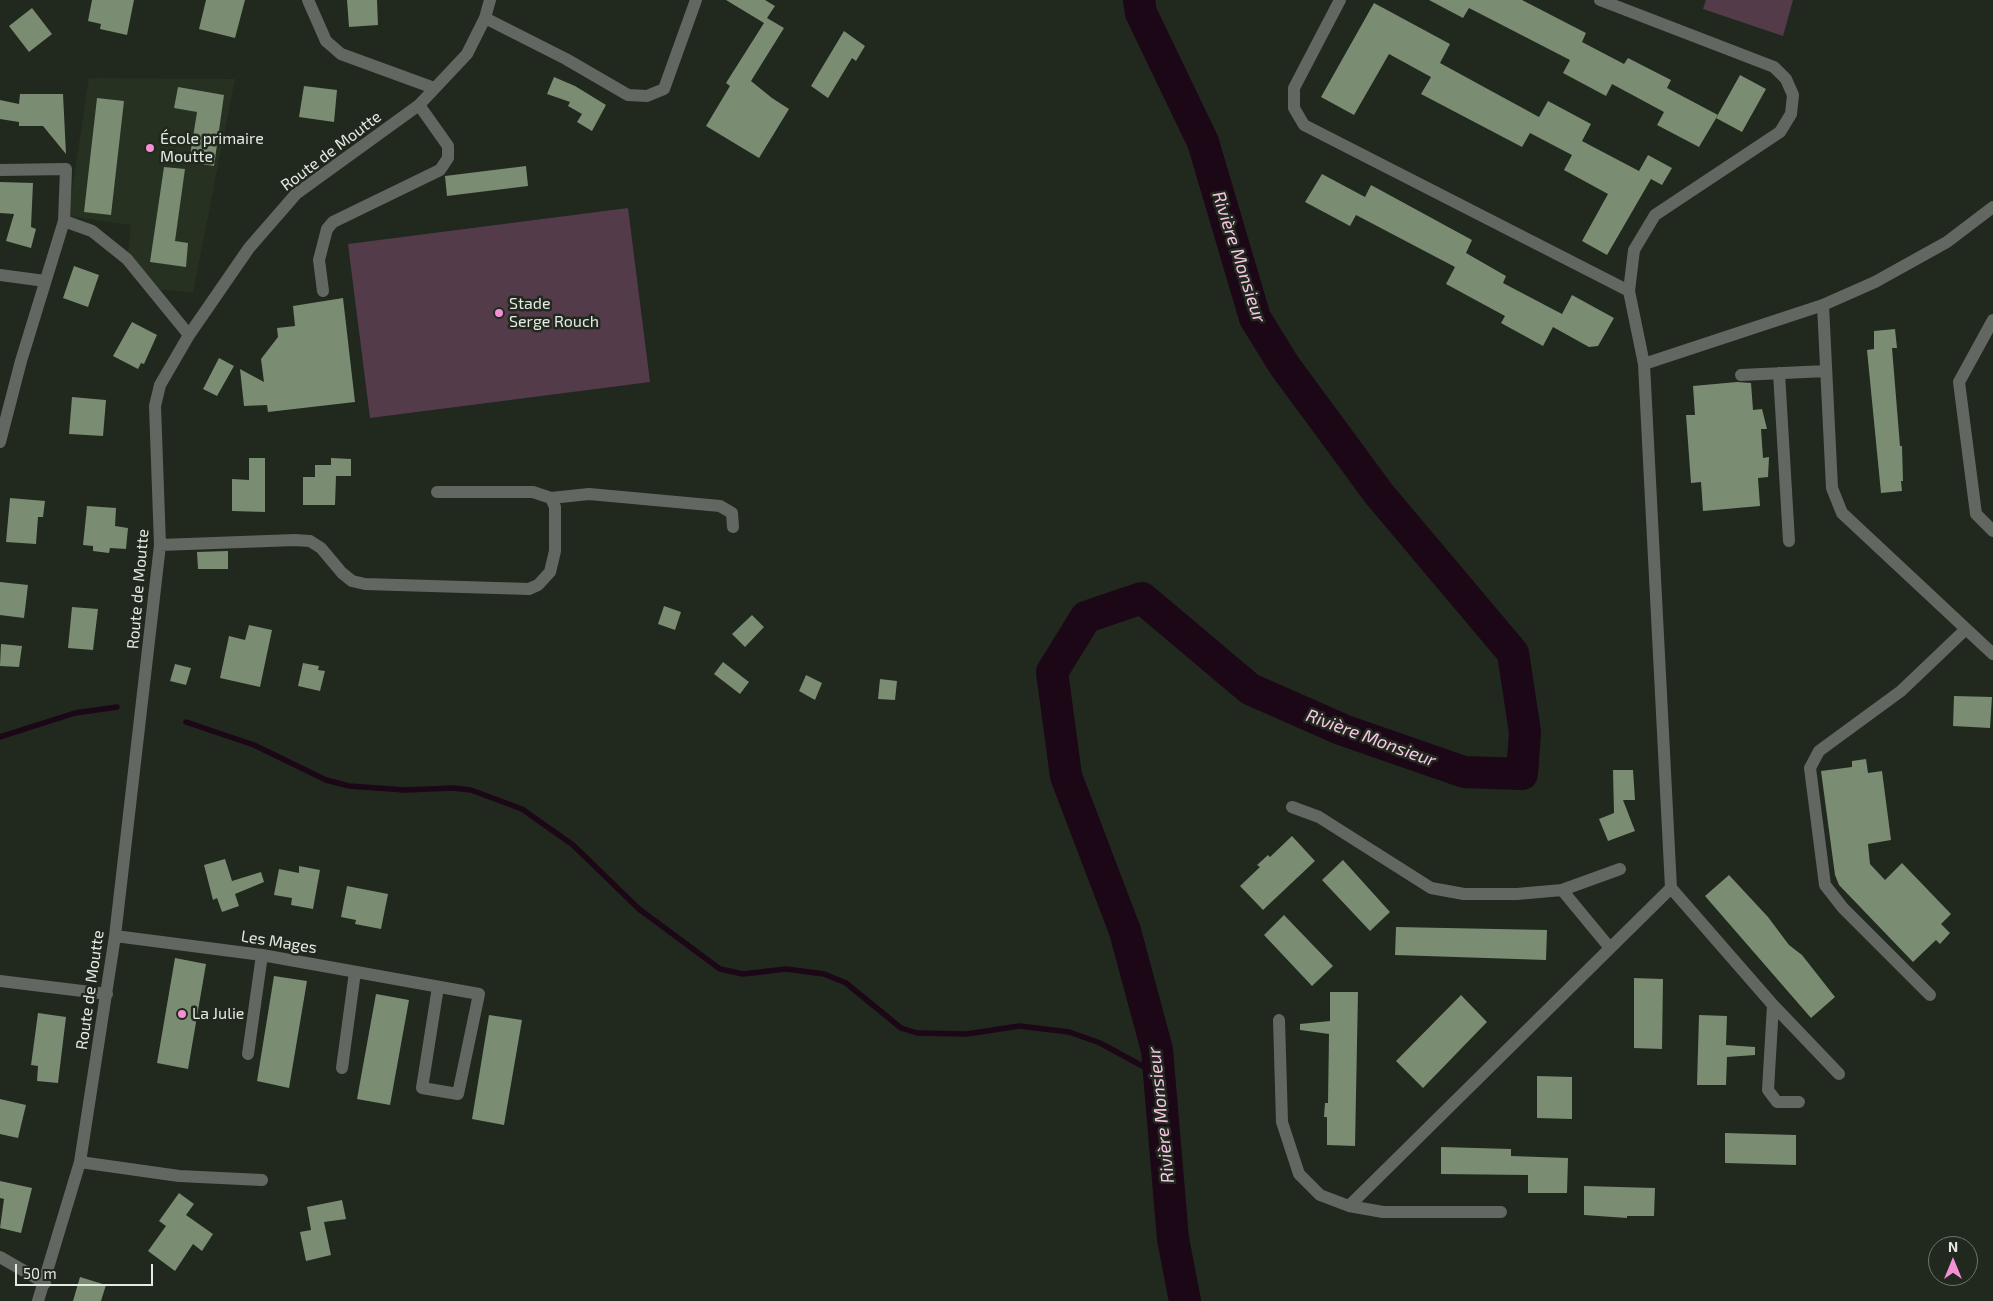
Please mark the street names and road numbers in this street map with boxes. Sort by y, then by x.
street label: Route de Moutte [277,107,385,195]
street label: Route de Moutte [123,528,153,650]
street label: Les Mages [240,927,318,957]
street label: Route de Moutte [72,929,108,1051]

